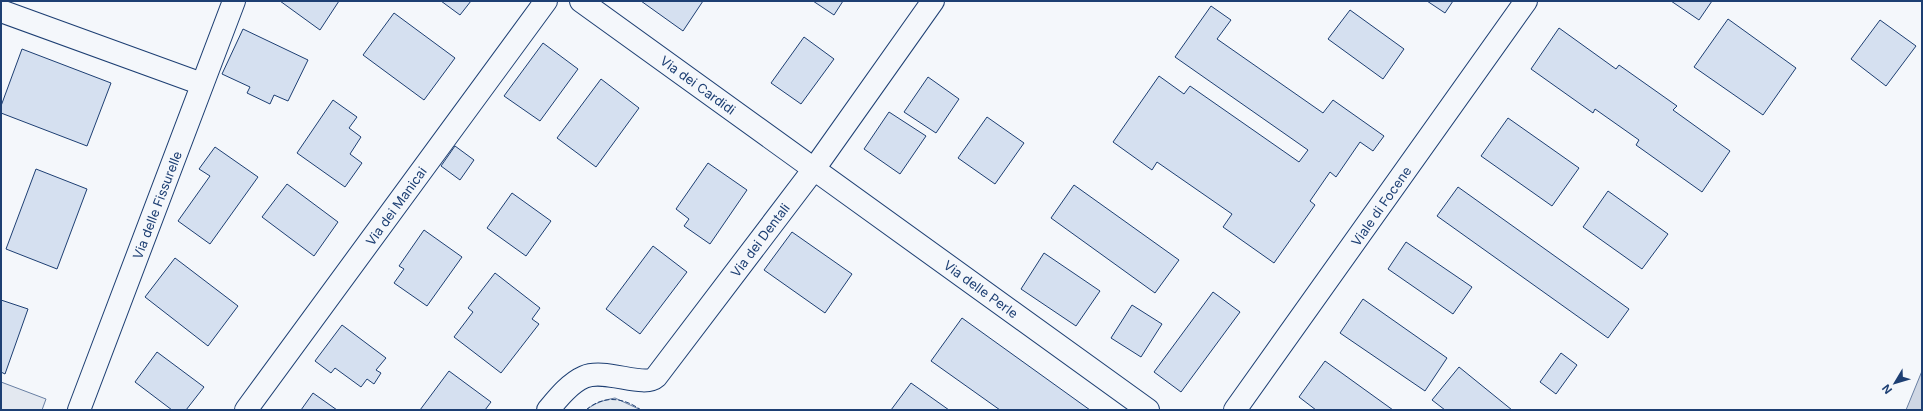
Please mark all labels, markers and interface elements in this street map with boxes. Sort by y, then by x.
street label: Via dei Cardidi [657,52,739,118]
street label: Via delle Fissurelle [129,149,185,261]
street label: Viale di Focene [1348,163,1414,249]
street label: Via dei Manicai [362,164,430,248]
street label: Via dei Dentali [727,200,793,280]
street label: Via delle Perle [941,257,1021,321]
north arrow [1875,363,1915,403]
text: N [1879,382,1895,397]

